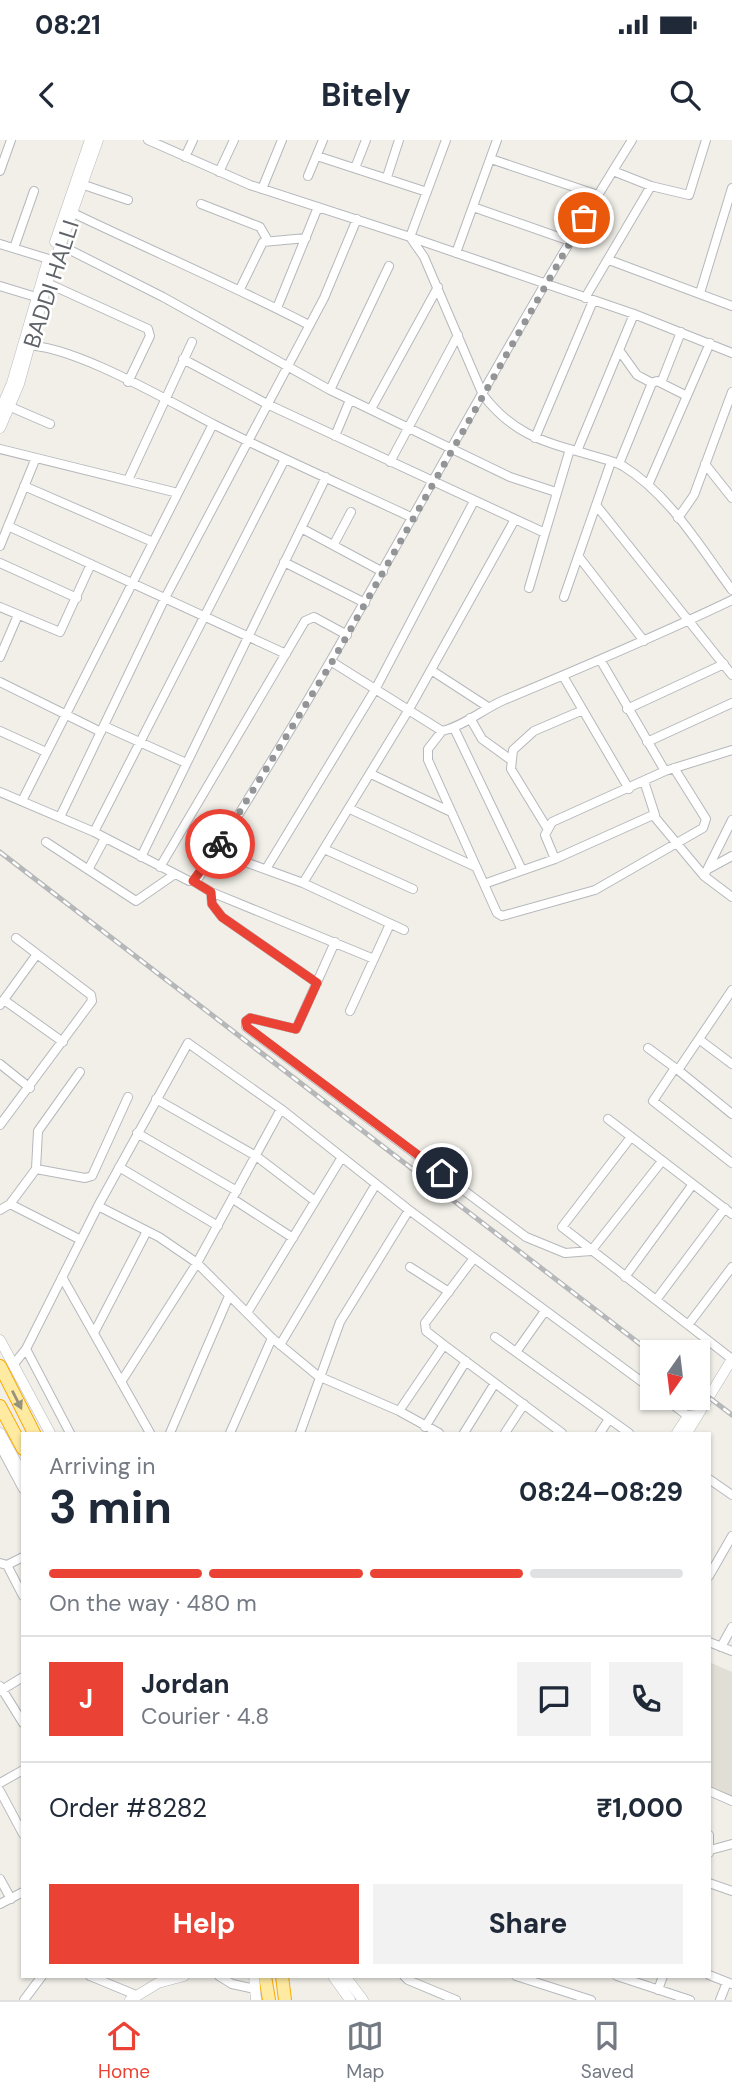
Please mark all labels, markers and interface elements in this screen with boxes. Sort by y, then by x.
text: 08:21 [35,8,101,42]
text: Bitely [321,74,411,116]
icon: back [28,76,66,114]
icon: search [666,76,704,114]
pin [554,188,614,248]
icon: bag [565,199,603,237]
street label: BADDI HALLI [16,216,86,352]
courier [185,809,255,879]
icon: bike [201,825,239,863]
pin [412,1143,472,1203]
icon: home [423,1154,461,1192]
north arrow [640,1340,710,1410]
map controls [640,1340,710,1410]
one-way arrow [12,1390,23,1410]
text: Arriving in [49,1451,155,1481]
text: 08:24–08:29 [519,1475,683,1509]
text: 3 min [49,1477,172,1537]
text: On the way · 480 m [49,1588,257,1618]
button: chat [517,1662,591,1736]
button: phone [609,1662,683,1736]
text: Jordan [141,1667,230,1701]
text: J [79,1682,93,1716]
text: Courier · 4.8 [141,1701,269,1731]
text: Order #8282 [49,1791,207,1825]
text: ₹1,000 [596,1791,683,1825]
button: Help [49,1884,359,1964]
button: Share [373,1884,683,1964]
tab: Home [98,2017,150,2084]
tab: Map [346,2017,384,2084]
tab: Saved [581,2017,634,2084]

